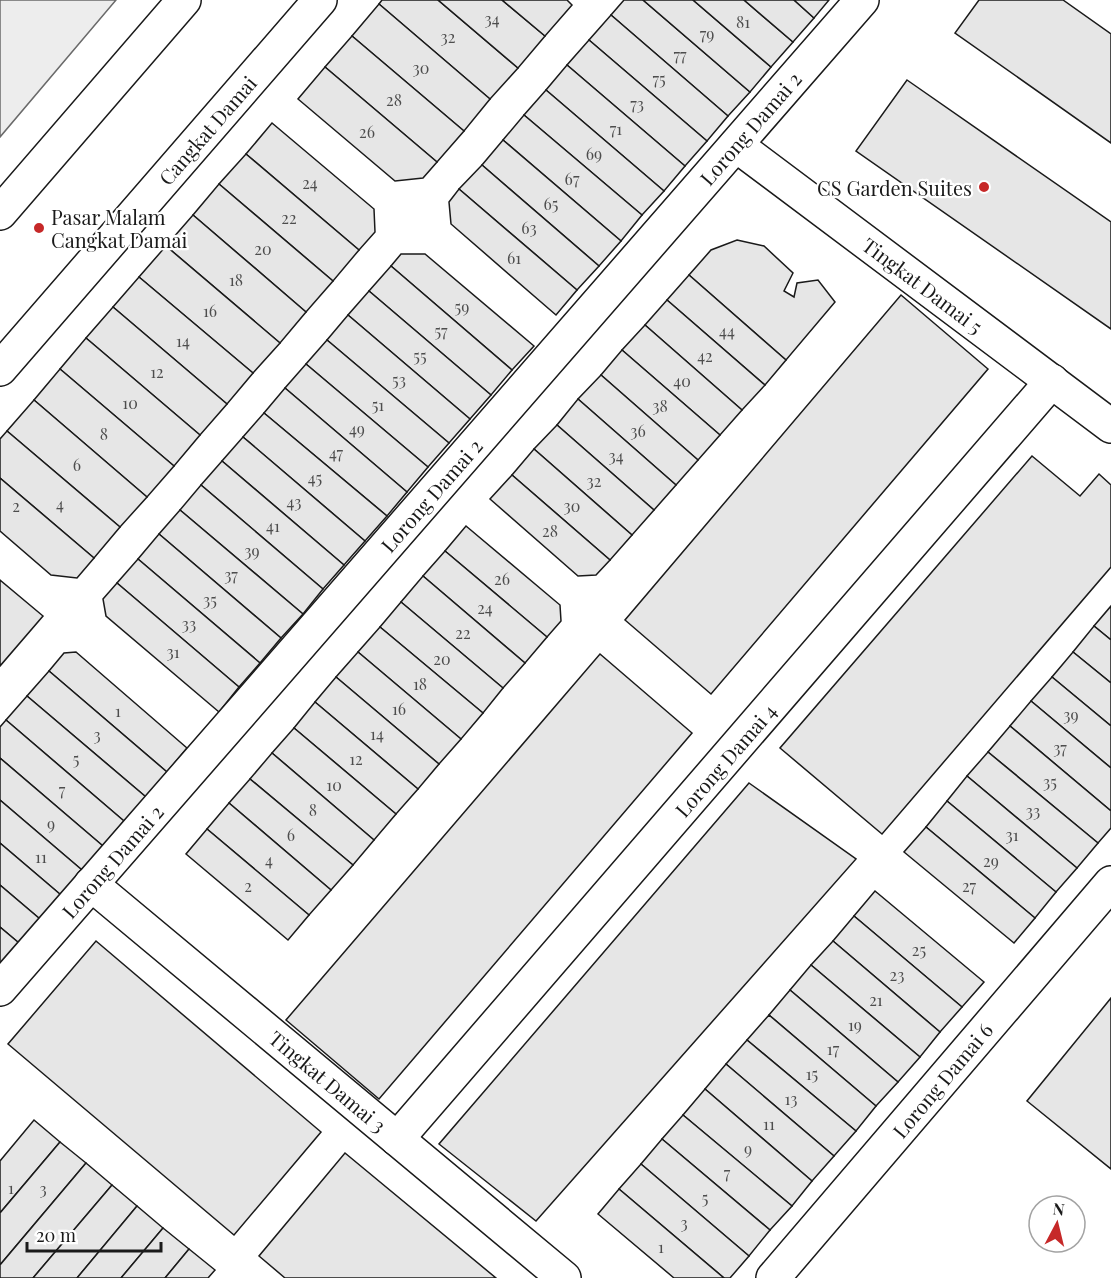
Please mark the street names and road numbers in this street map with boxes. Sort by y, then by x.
street label: Lorong Damai 2 [693,66,807,190]
street label: Cangkat Damai [152,70,262,190]
street label: Tingkat Damai 5 [857,231,989,339]
street label: Lorong Damai 2 [374,433,488,557]
street label: Lorong Damai 4 [668,698,782,822]
street label: Lorong Damai 2 [55,799,169,923]
street label: Lorong Damai 6 [886,1017,998,1143]
street label: Tingkat Damai 3 [264,1024,392,1138]

